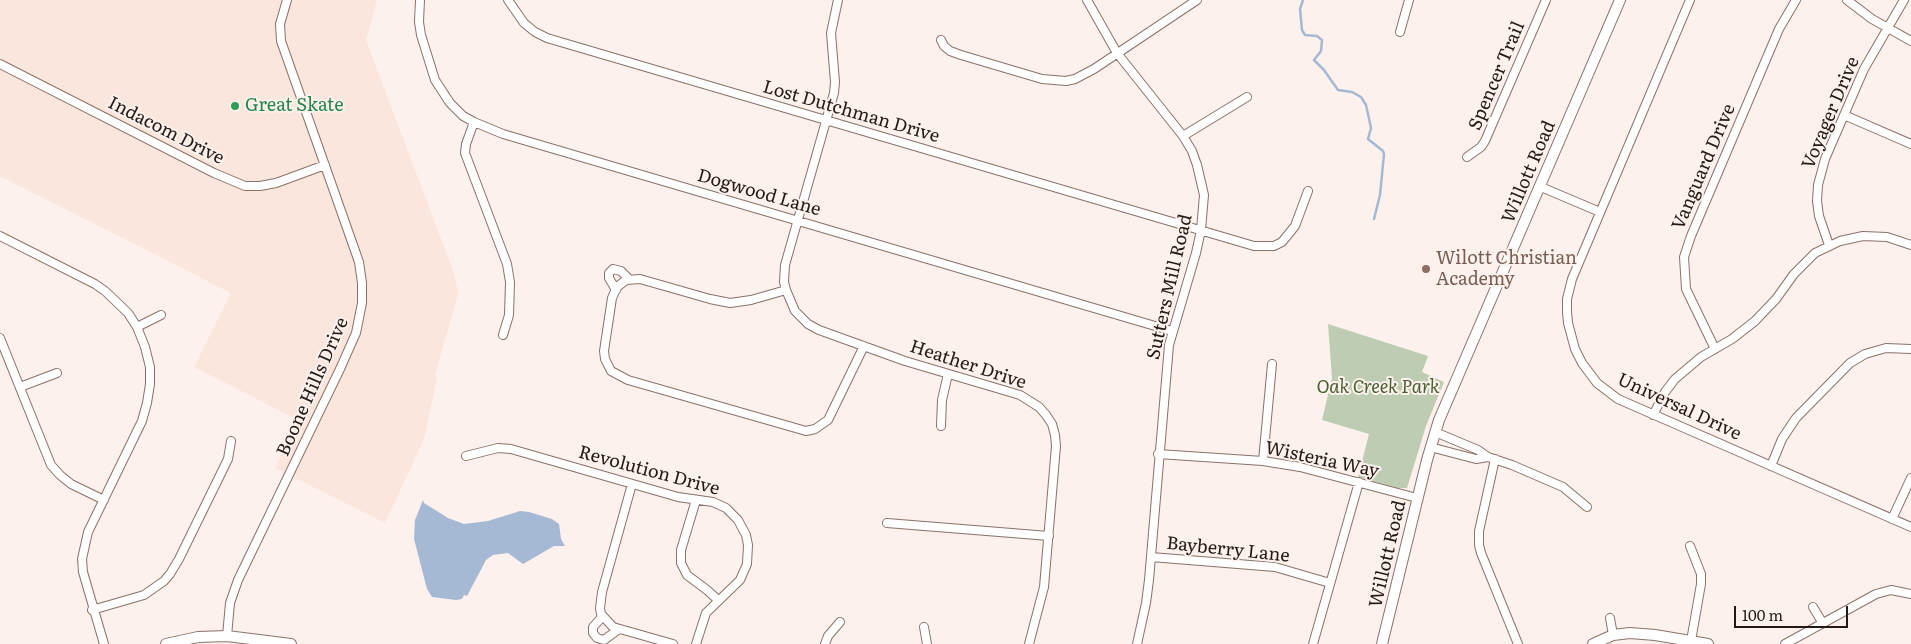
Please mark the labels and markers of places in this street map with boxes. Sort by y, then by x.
place label: Great Skate [245,95,344,117]
marker: Great Skate [229,100,241,112]
place label: Wilott Christian Academy [1436,248,1577,290]
marker: Wilott Christian Academy [1420,263,1432,275]

